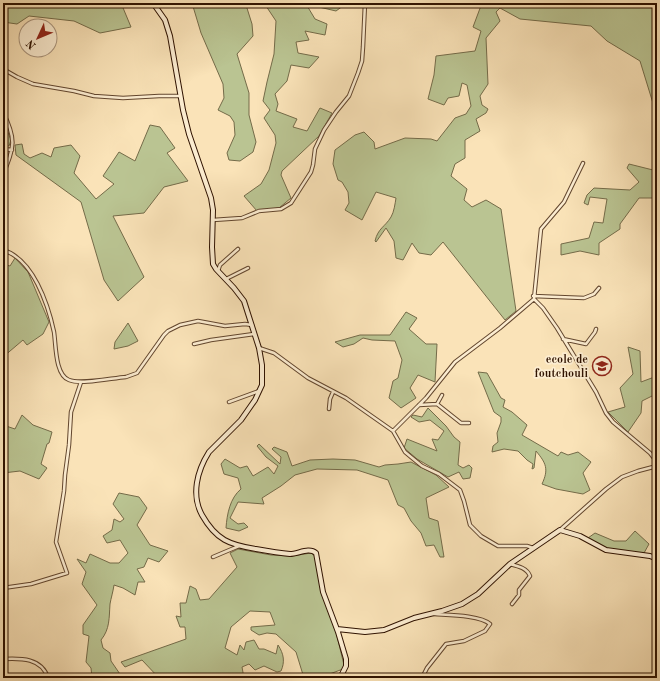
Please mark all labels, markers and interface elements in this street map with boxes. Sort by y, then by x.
north arrow [18,18,58,58]
text: N [25,37,39,51]
place label: ecole de foutchouli [535,354,588,380]
school or university icon: ecole de foutchouli [591,355,613,377]

